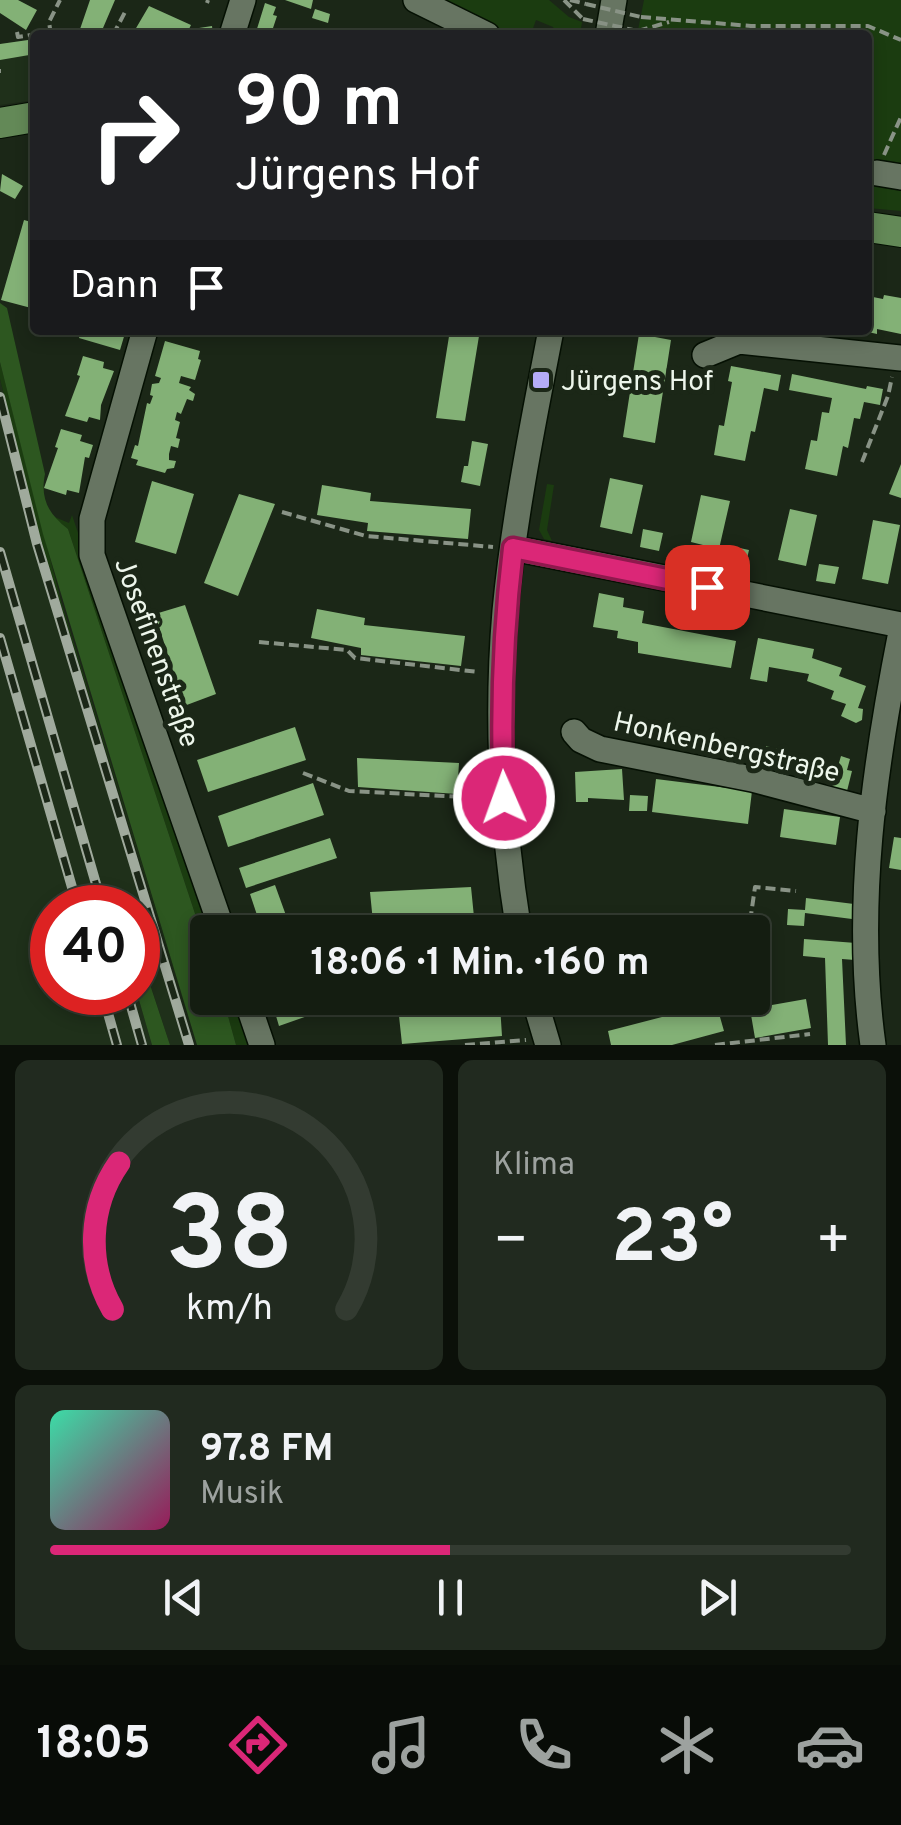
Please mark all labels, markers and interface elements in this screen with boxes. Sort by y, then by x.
text: 90 m [235,62,403,151]
icon: right [70,70,200,200]
text: Jürgens Hof [235,149,479,206]
icon: arrive [179,260,234,315]
text: Dann [70,263,159,312]
place label: Jürgens Hof [561,365,713,401]
marker: Jürgens Hof [530,369,552,391]
pin [665,545,750,630]
street label: Josefinenstraße [104,553,206,753]
icon: arrive [680,560,735,615]
street label: Honkenbergstraße [610,705,843,792]
position arrow [452,746,556,850]
speed limit sign: 40 [30,885,160,1015]
text: 18:06 · 1 Min. · 160 m [310,940,650,989]
text: Klima [493,1146,575,1186]
text: 38 [165,1175,293,1307]
text: 23° [611,1194,733,1289]
text: − [493,1208,528,1278]
text: + [816,1208,851,1278]
text: km/h [186,1287,272,1333]
text: 97.8 FM [200,1426,333,1475]
text: Musik [200,1475,284,1515]
icon: previous [156,1570,211,1625]
icon: pause [423,1570,478,1625]
icon: next [690,1570,745,1625]
icon: directions [223,1710,293,1780]
icon: music [366,1710,436,1780]
icon: phone [509,1710,579,1780]
icon: climate [652,1710,722,1780]
icon: car [795,1710,865,1780]
text: 18:05 [36,1717,151,1774]

